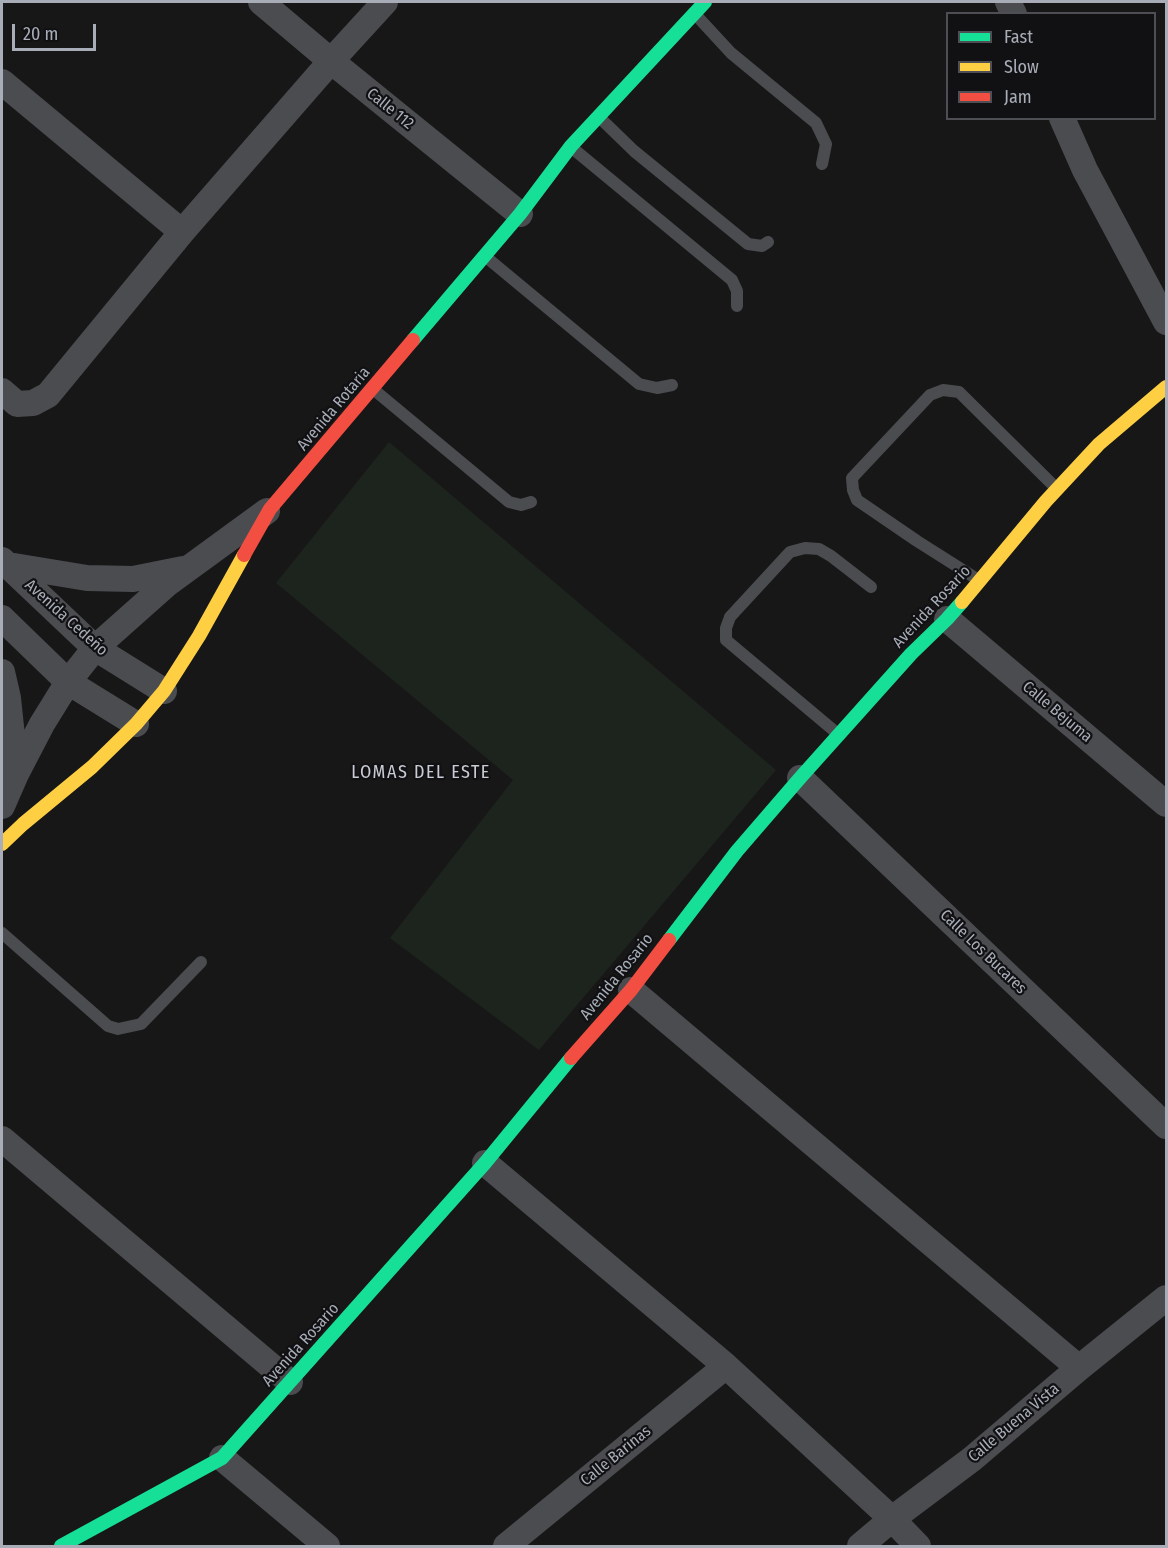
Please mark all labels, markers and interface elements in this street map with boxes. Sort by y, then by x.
scale bar [15,12,99,50]
legend [946,12,1156,120]
text: 20 m [23,23,58,45]
text: Fast [1004,26,1033,48]
text: Slow [1004,56,1039,78]
street label: Calle 112 [363,84,417,134]
text: Jam [1004,86,1032,108]
street label: Avenida Rotaria [293,363,375,455]
street label: Avenida Rosario [889,562,975,652]
street label: Avenida Cedeño [21,576,111,660]
street label: Calle Bejuma [1018,677,1096,747]
district label: LOMAS DEL ESTE [351,762,491,784]
street label: Calle Los Bucares [936,906,1030,998]
street label: Avenida Rosario [576,930,658,1024]
street label: Avenida Rosario [259,1299,343,1391]
street label: Calle Buena Vista [965,1379,1063,1467]
street label: Calle Barinas [577,1422,655,1490]

